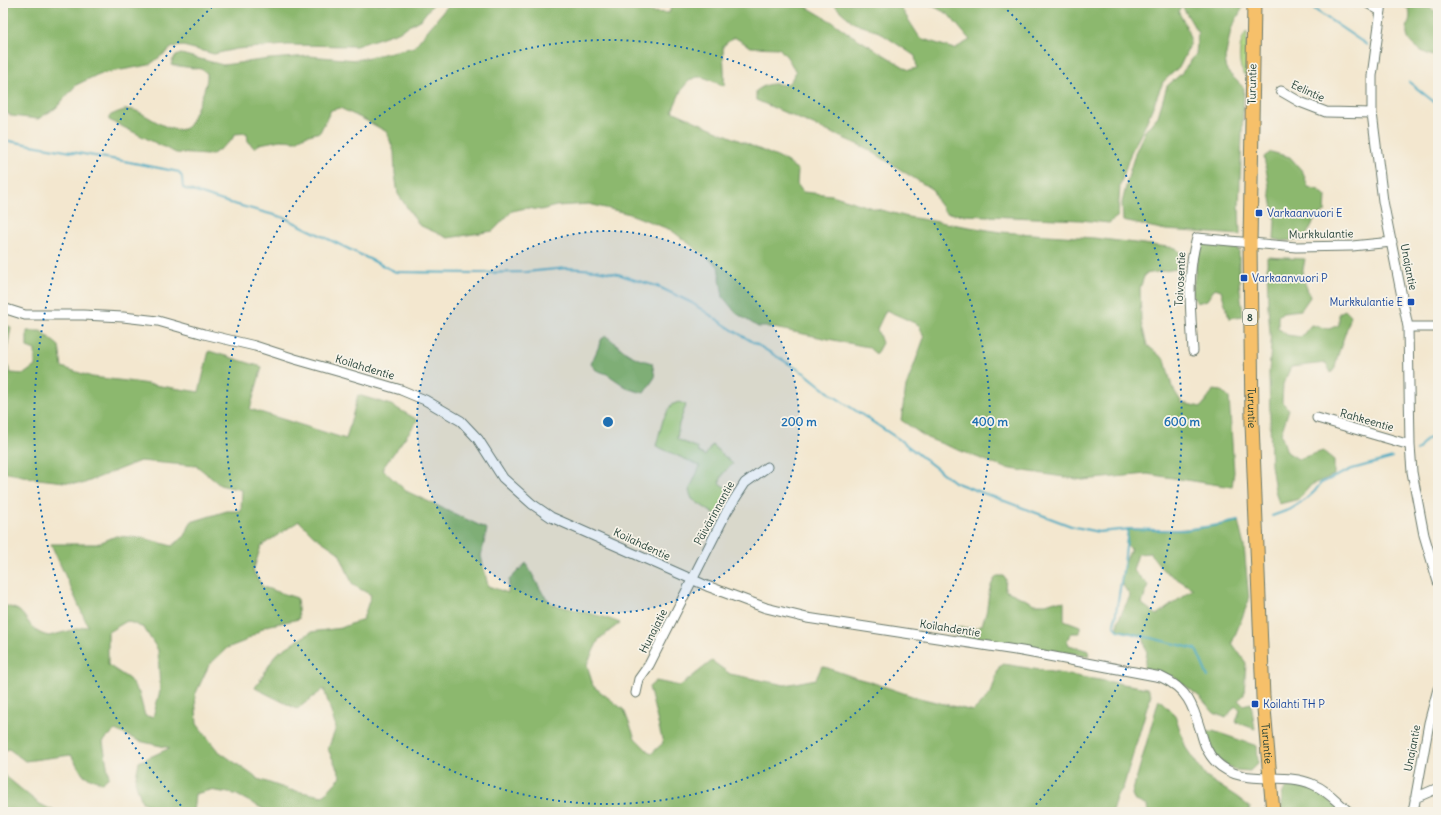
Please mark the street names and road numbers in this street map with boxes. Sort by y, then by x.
street label: Turuntie [1245,63,1259,104]
street label: Eelintie [1289,77,1327,105]
street label: Murkkulantie [1289,226,1353,242]
street label: Unajantie [1398,243,1420,292]
street label: Toivosentie [1172,251,1188,307]
road number: 8 [1243,309,1257,325]
street label: Koilahdentie [334,351,396,383]
street label: Turuntie [1245,387,1259,429]
street label: Rahkeentie [1338,406,1396,434]
street label: Päivärinnantie [691,479,737,547]
street label: Koilahdentie [611,525,673,563]
street label: Hunajatie [636,606,670,655]
street label: Koilahdentie [919,616,981,640]
street label: Turuntie [1258,723,1276,765]
street label: Unajantie [1401,723,1423,772]

